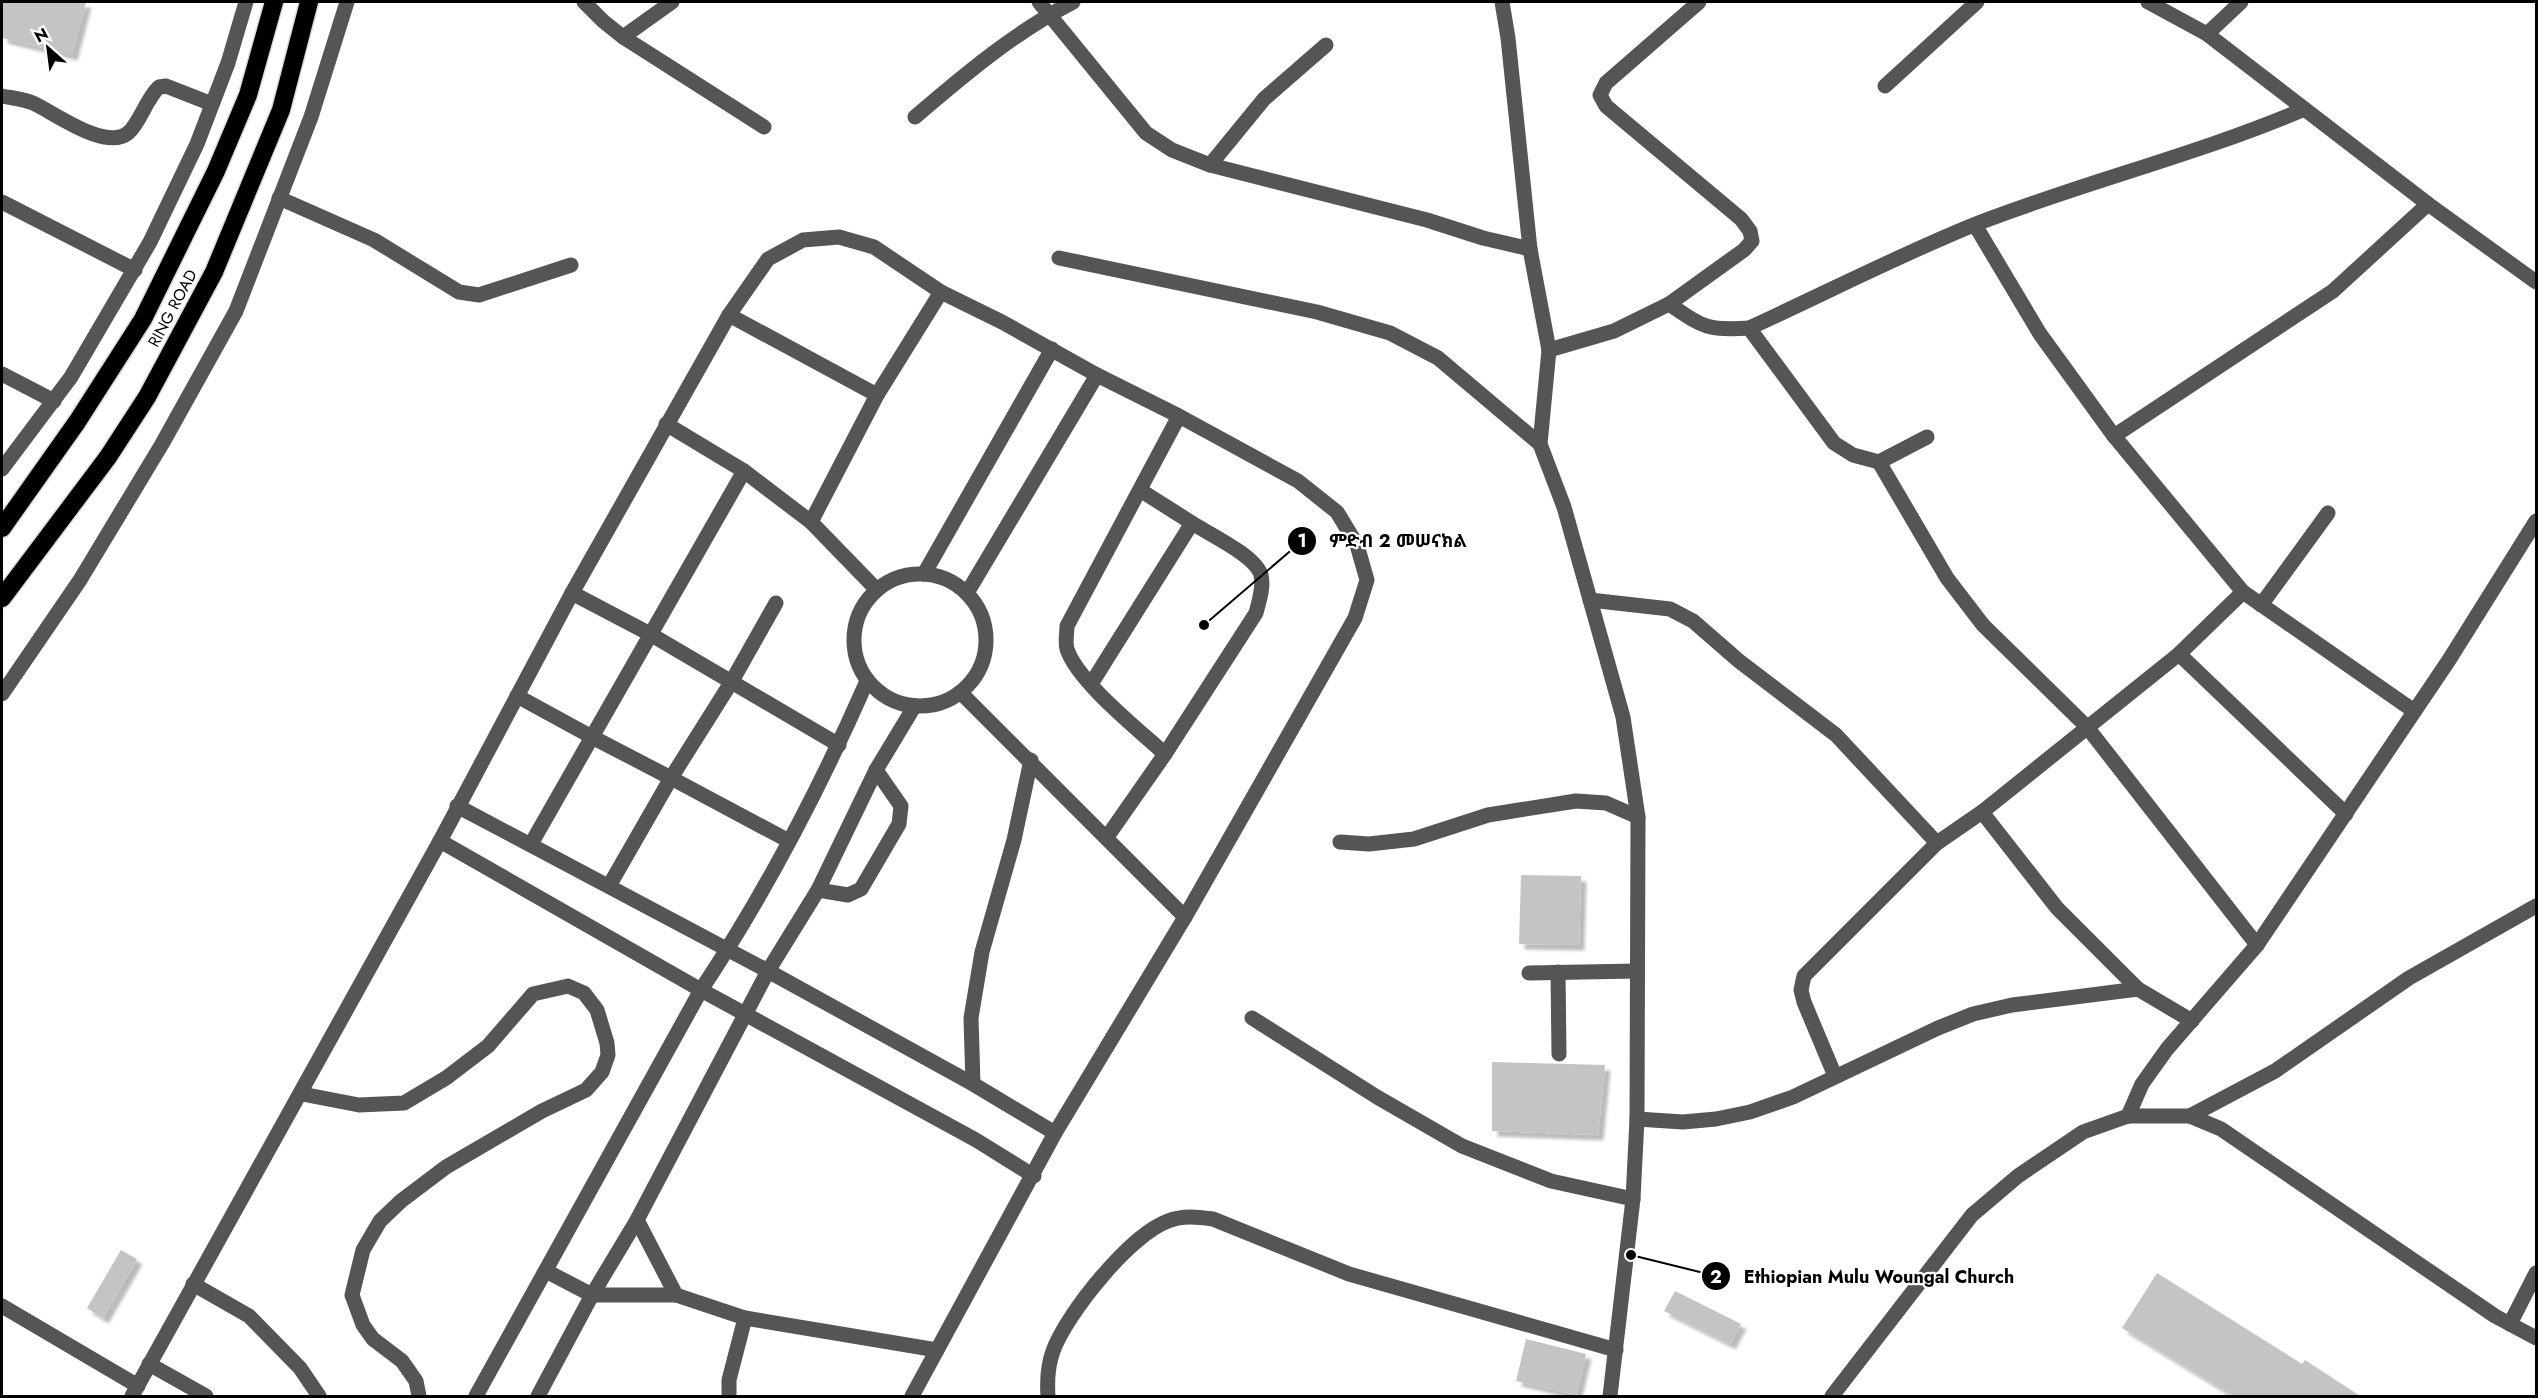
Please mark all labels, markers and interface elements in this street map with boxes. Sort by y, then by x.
north arrow [18,18,78,78]
text: N [30,22,52,48]
street label: RING ROAD [142,265,203,351]
callout: ምድብ 2 መሠናክል [1287,523,1478,559]
text: 1 [1297,528,1307,554]
text: ምድብ 2 መሠናክል [1329,528,1467,554]
callout: Ethiopian Mulu Woungal Church [1701,1258,2026,1294]
text: 2 [1710,1264,1722,1290]
text: Ethiopian Mulu Woungal Church [1744,1264,2014,1290]

